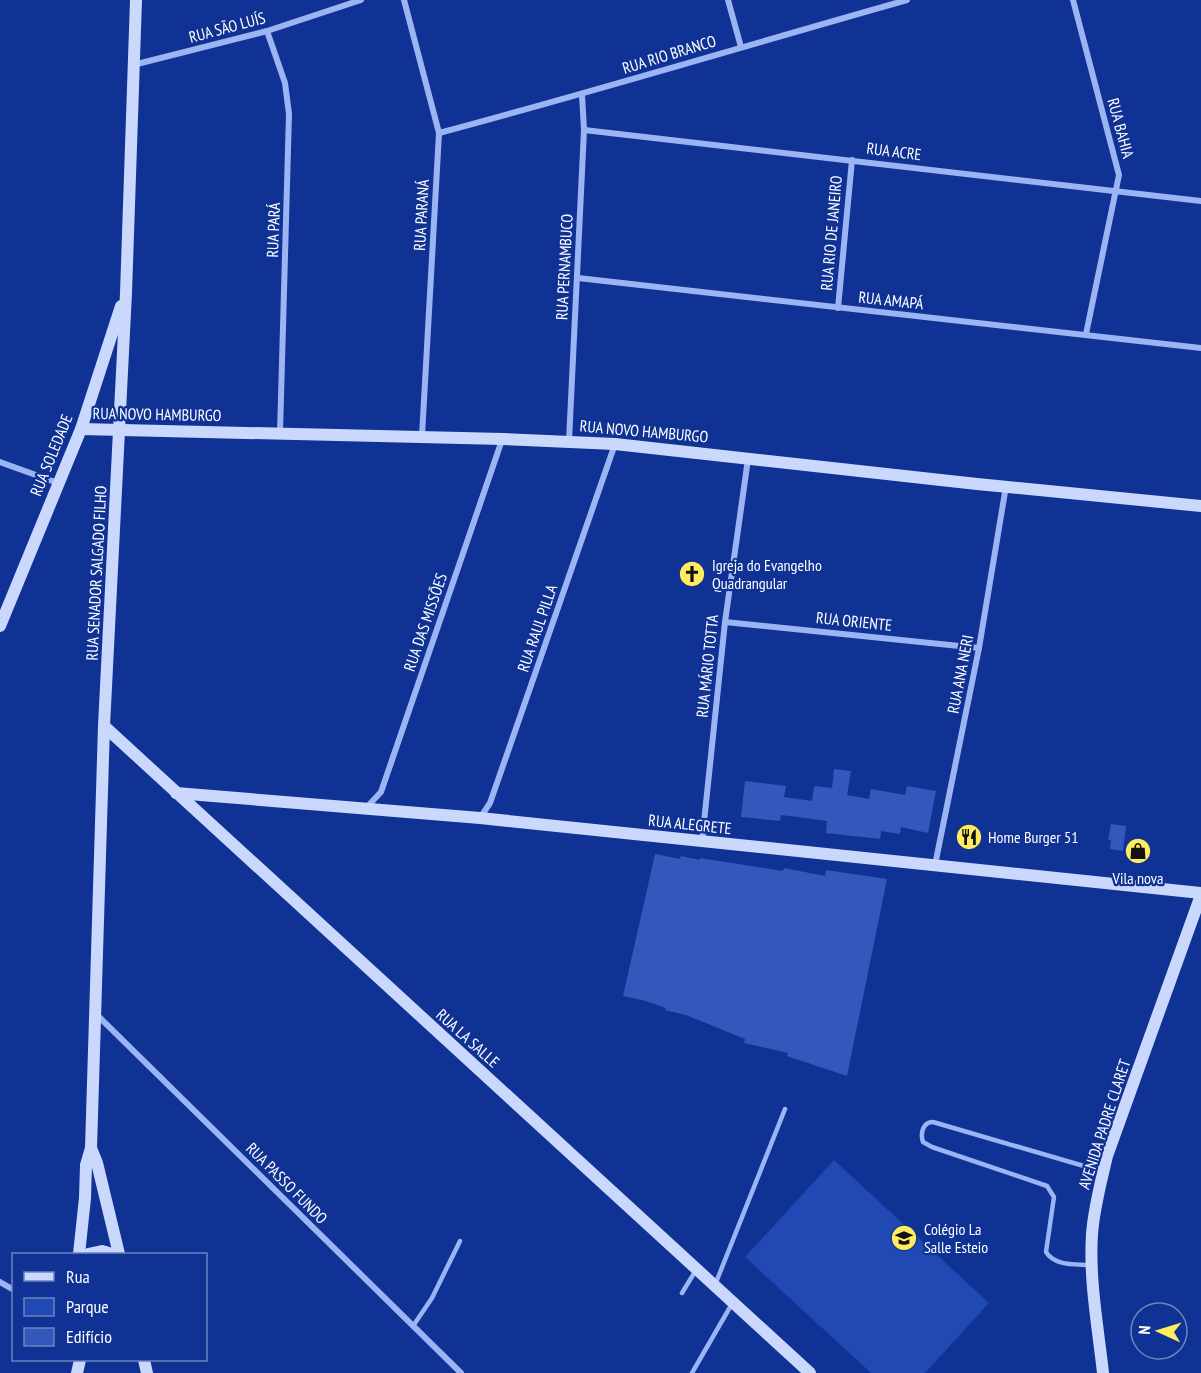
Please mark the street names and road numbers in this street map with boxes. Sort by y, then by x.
street label: RUA SÃO LUÍS [187,7,268,47]
street label: RUA RIO BRANCO [620,30,718,78]
street label: RUA BAHIA [1103,96,1139,161]
street label: RUA ACRE [865,138,923,164]
street label: RUA RIO DE JANEIRO [816,174,846,291]
street label: RUA PARANÁ [409,178,433,251]
street label: RUA PARÁ [262,202,284,258]
street label: RUA PERNAMBUCO [551,213,577,321]
street label: RUA AMAPÁ [857,287,925,313]
street label: RUA NOVO HAMBURGO [92,403,222,425]
street label: RUA SOLEDADE [26,411,77,499]
street label: RUA NOVO HAMBURGO [579,415,709,447]
street label: RUA SENADOR SALGADO FILHO [81,485,111,661]
street label: RUA DAS MISSÕES [399,570,451,674]
street label: RUA RAUL PILLA [513,581,561,674]
street label: RUA ORIENTE [815,607,893,635]
street label: RUA MÁRIO TOTTA [692,613,722,718]
street label: RUA ANA NERI [943,633,977,715]
street label: RUA ALEGRETE [647,810,733,838]
street label: RUA LA SALLE [432,1004,504,1072]
street label: AVENIDA PADRE CLARET [1074,1056,1134,1192]
street label: RUA PASSO FUNDO [242,1138,332,1228]

